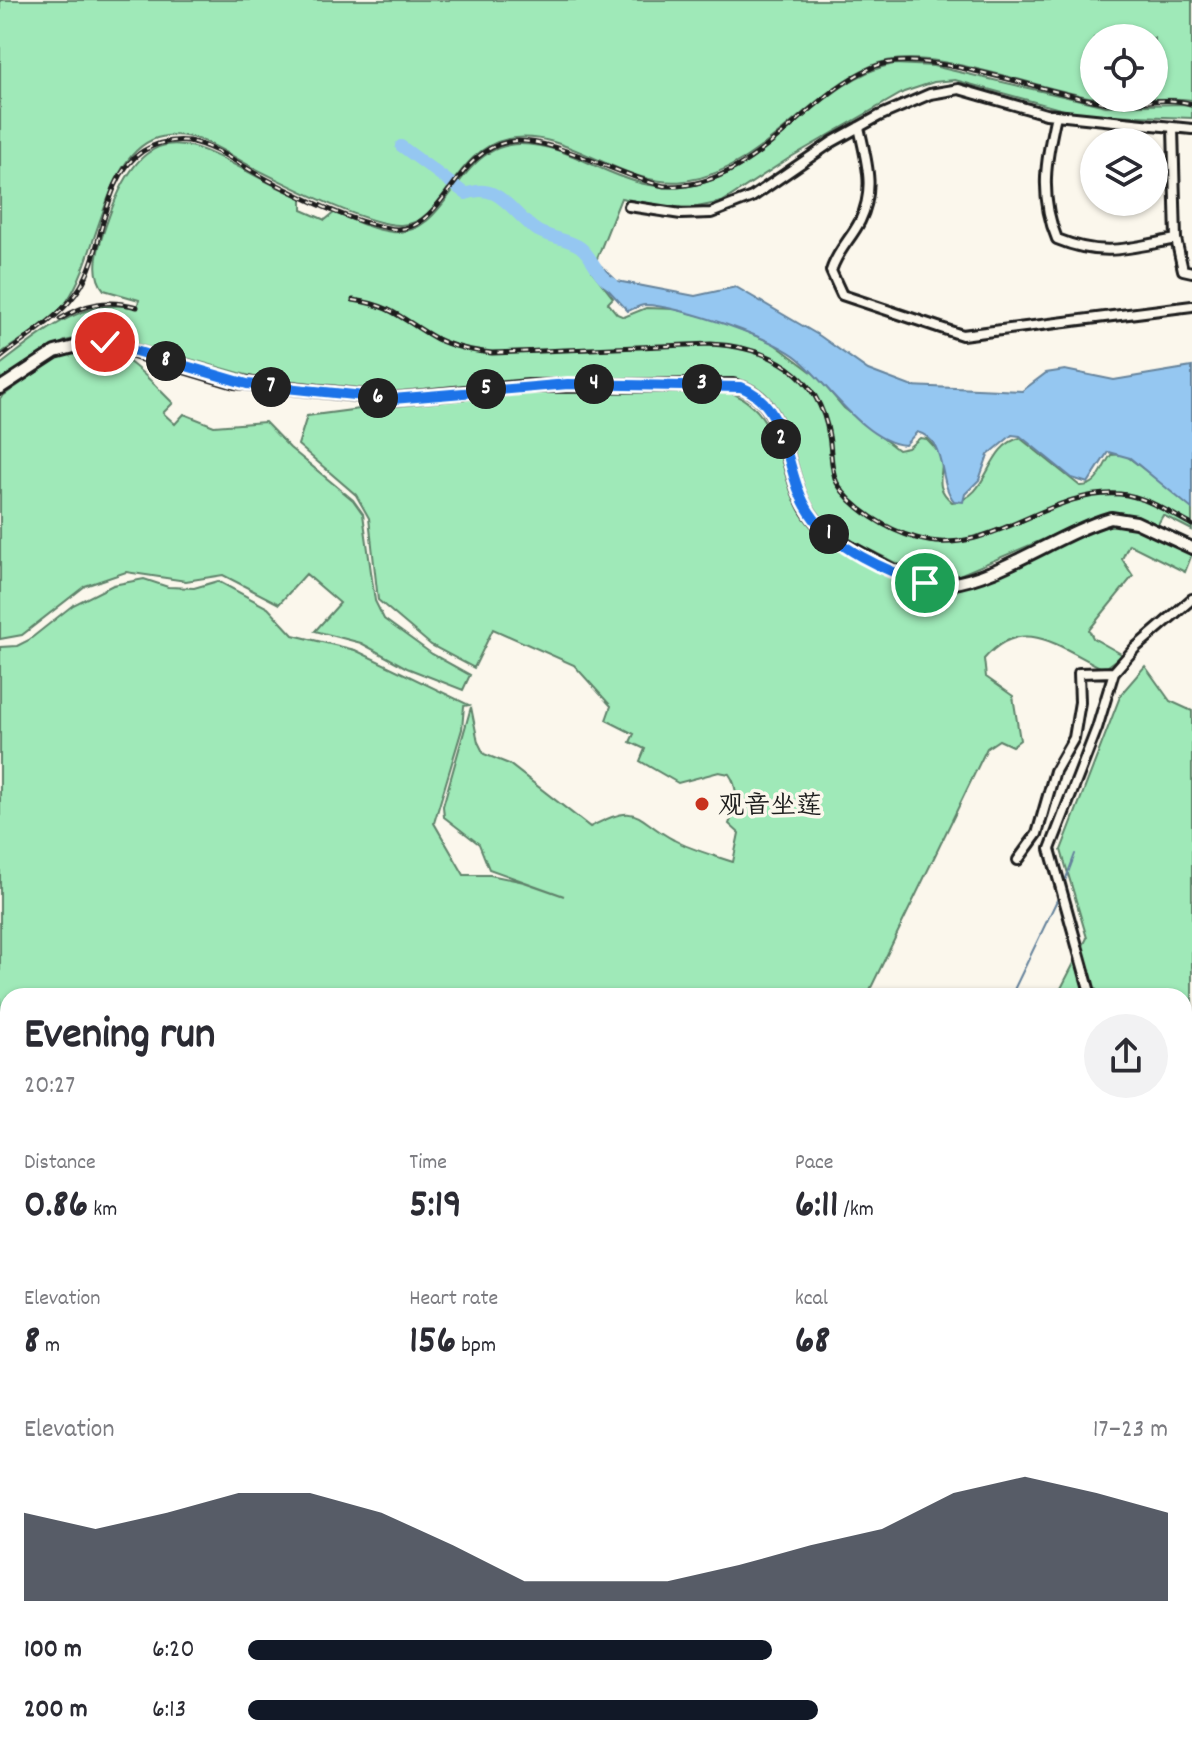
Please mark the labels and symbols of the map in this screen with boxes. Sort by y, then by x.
pin [71,308,139,376]
pin: 8 [146,341,186,381]
pin: 4 [574,364,614,404]
pin: 3 [682,364,722,404]
pin: 7 [251,367,291,407]
pin: 5 [466,369,506,409]
pin: 6 [358,378,398,418]
pin: 2 [761,419,801,459]
pin: 1 [809,514,849,554]
pin [891,549,959,617]
place label: 观音坐莲 [718,789,822,826]
marker: 观音坐莲 [693,795,711,813]

